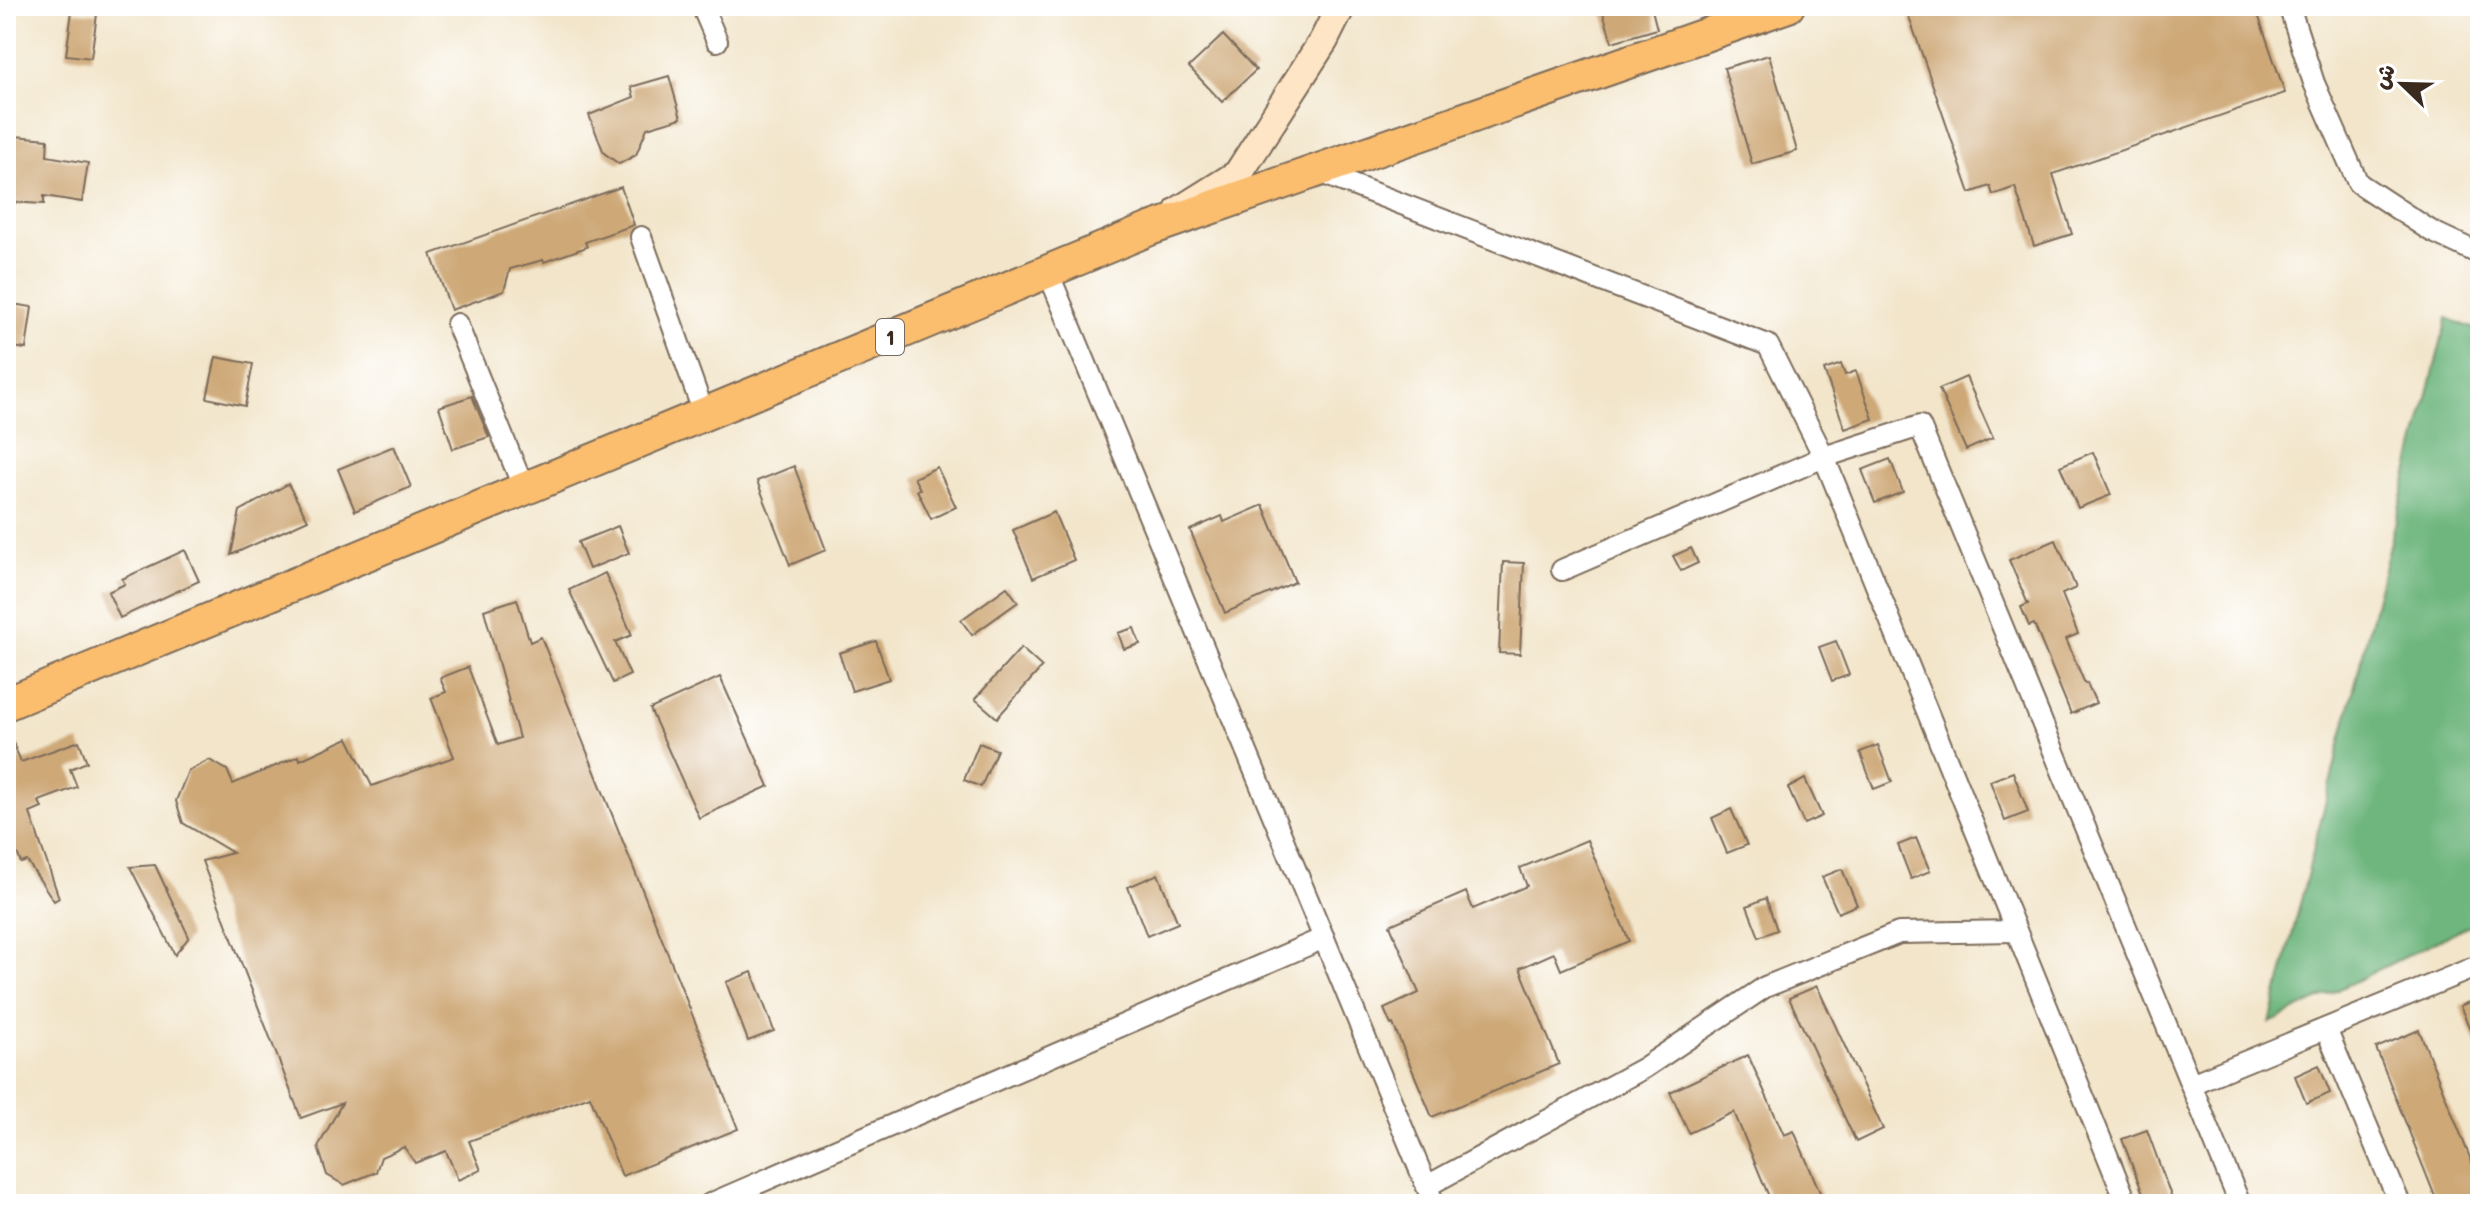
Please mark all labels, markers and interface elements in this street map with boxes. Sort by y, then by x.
north arrow [2362,44,2442,124]
text: ش [2365,59,2401,93]
road number: 1 [876,319,904,355]

